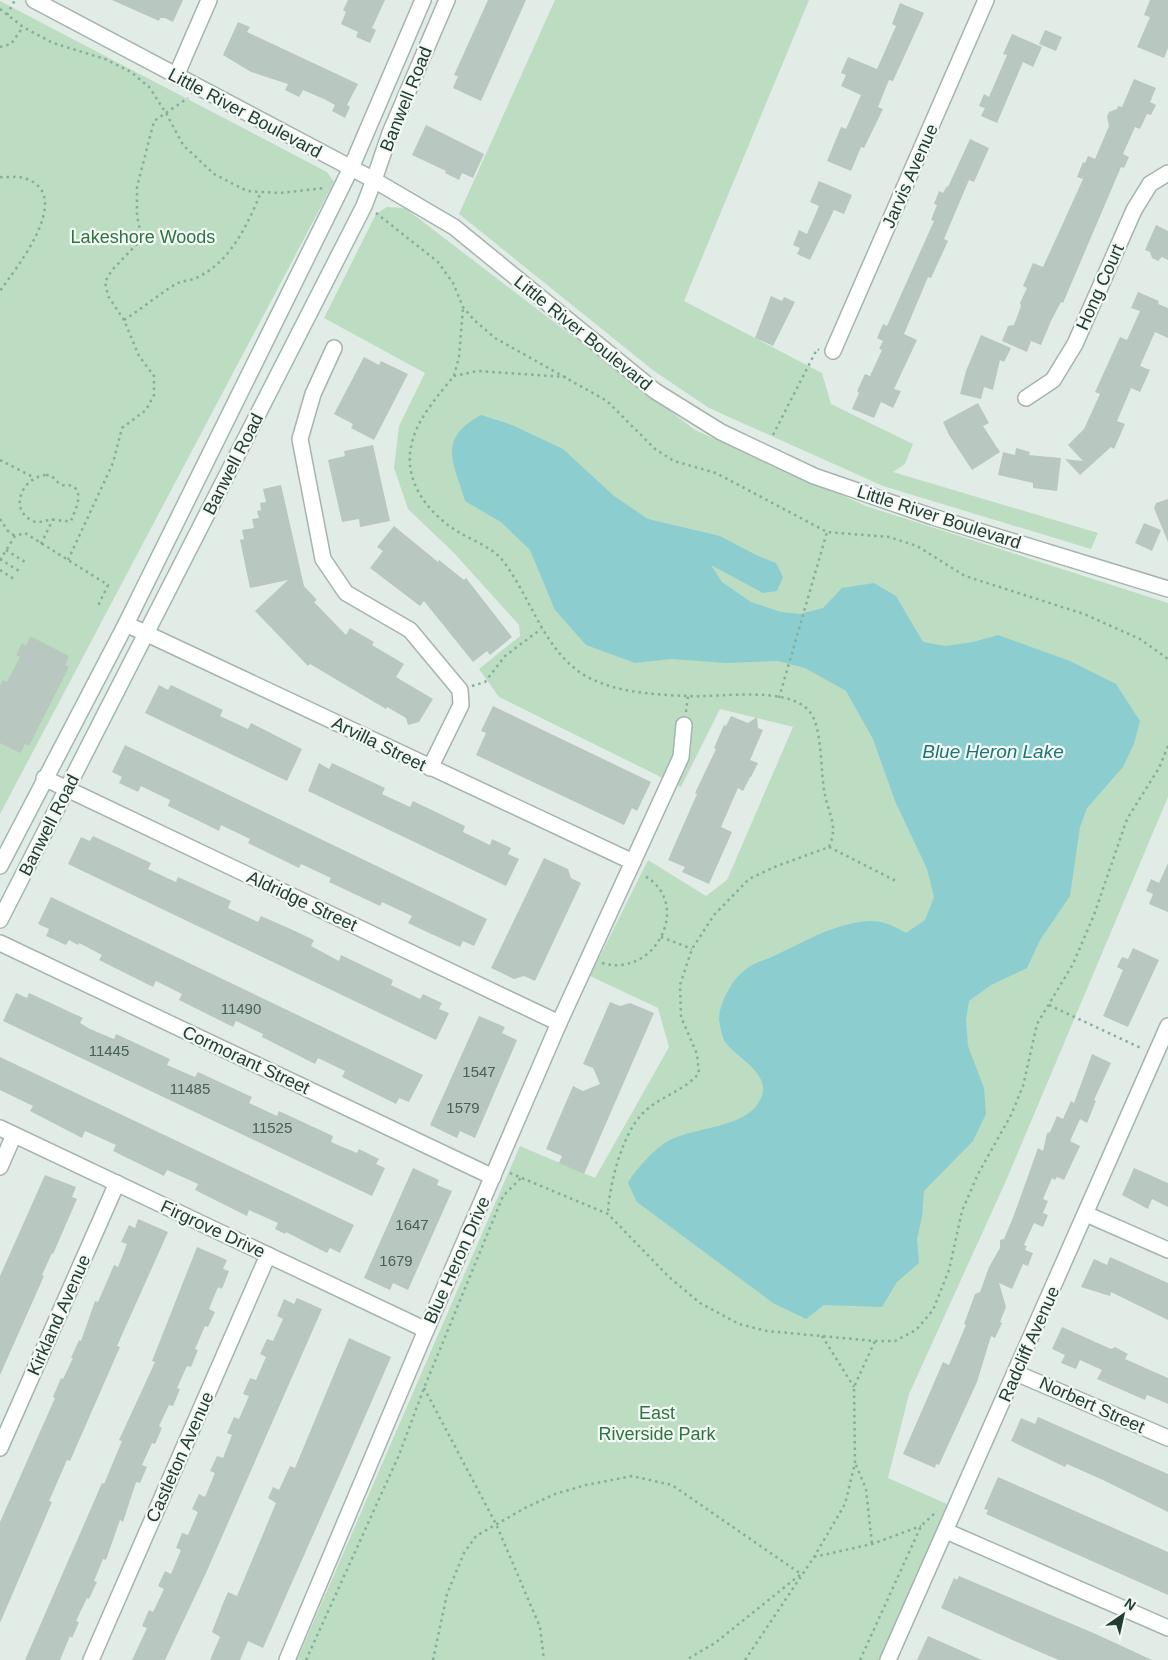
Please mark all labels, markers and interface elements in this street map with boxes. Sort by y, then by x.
street label: Banwell Road [376,44,436,154]
street label: Little River Boulevard [165,64,325,162]
street label: Jarvis Avenue [878,121,942,231]
park label: Lakeshore Woods [71,227,215,247]
street label: Hong Court [1072,241,1128,333]
street label: Little River Boulevard [510,271,656,395]
street label: Banwell Road [199,410,267,518]
street label: Little River Boulevard [855,481,1023,553]
street label: Arvilla Street [329,713,429,775]
water label: Blue Heron Lake [922,741,1064,762]
street label: Banwell Road [15,771,83,879]
street label: Aldridge Street [244,867,360,935]
house number: 11490 [221,1000,261,1017]
street label: Cormorant Street [179,1022,313,1098]
house number: 11445 [89,1042,129,1059]
house number: 1547 [462,1063,496,1080]
house number: 11485 [170,1080,210,1097]
house number: 1579 [446,1099,480,1116]
house number: 11525 [252,1119,292,1136]
street label: Blue Heron Drive [420,1193,494,1327]
street label: Firgrove Drive [158,1196,268,1262]
house number: 1647 [395,1216,429,1233]
street label: Kirkland Avenue [23,1252,95,1378]
house number: 1679 [379,1252,413,1269]
street label: Radcliff Avenue [995,1283,1063,1405]
street label: Norbert Street [1036,1373,1148,1437]
street label: Castleton Avenue [142,1389,218,1525]
park label: East Riverside Park [598,1403,717,1444]
north arrow [1098,1590,1148,1640]
text: N [1122,1595,1139,1614]

